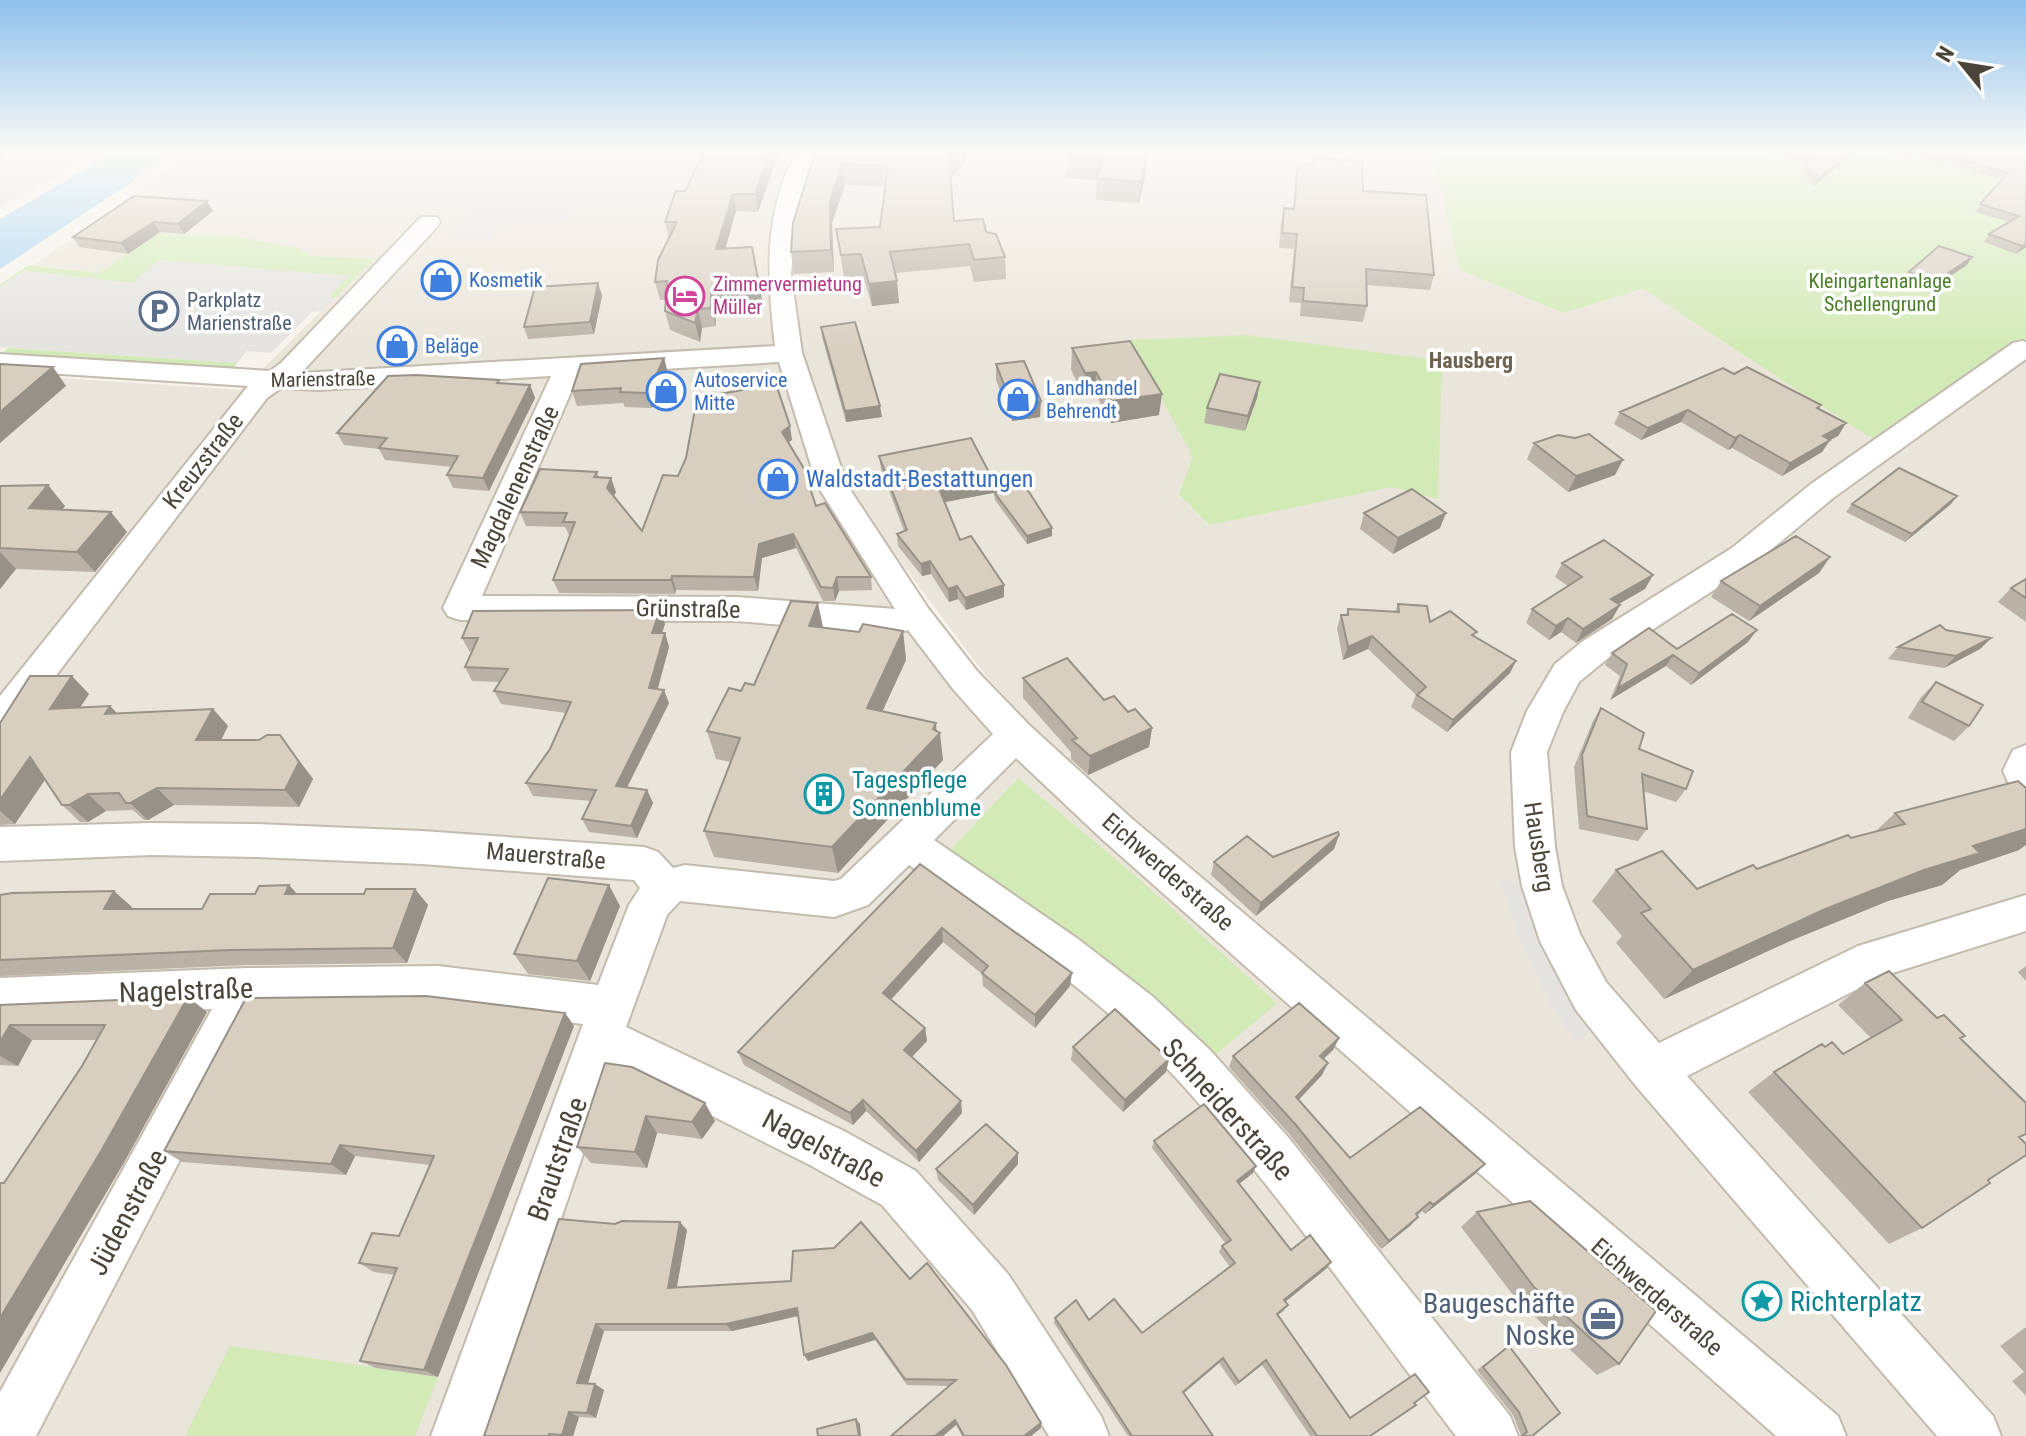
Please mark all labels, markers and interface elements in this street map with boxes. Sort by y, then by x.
north arrow [1922,24,2002,104]
text: N [1931,42,1959,66]
shop icon: Kosmetik [420,259,462,301]
place label: Kosmetik [469,268,543,292]
park label: Kleingartenanlage Schellengrund [1809,269,1951,316]
place label: Zimmervermietung Müller [713,272,862,319]
hotel icon: Zimmervermietung Müller [664,275,706,317]
place label: Parkplatz Marienstraße [187,288,292,335]
parking icon: Parkplatz Marienstraße [138,290,180,332]
shop icon: Beläge [376,325,418,367]
place label: Beläge [425,334,479,358]
district label: Hausberg [1429,348,1513,373]
street label: Marienstraße [271,366,375,392]
place label: Autoservice Mitte [694,368,787,415]
shop icon: Autoservice Mitte [645,370,687,412]
place label: Landhandel Behrendt [1046,376,1138,423]
shop icon: Landhandel Behrendt [997,378,1039,420]
street label: Magdalenenstraße [465,401,565,573]
street label: Kreuzstraße [157,408,249,514]
shop icon: Waldstadt-Bestattungen [757,458,799,500]
place label: Waldstadt-Bestattungen [806,465,1033,493]
street label: Grünstraße [635,594,741,624]
place label: Tagespflege Sonnenblume [852,766,981,822]
building icon: Tagespflege Sonnenblume [803,773,845,815]
street label: Hausberg [1518,800,1560,894]
street label: Eichwerderstraße [1097,807,1239,937]
street label: Mauerstraße [485,837,607,875]
street label: Nagelstraße [118,972,254,1009]
street label: Schneiderstraße [1155,1031,1300,1187]
street label: Brautstraße [521,1093,594,1225]
street label: Nagelstraße [757,1102,891,1195]
street label: Jüdenstraße [81,1144,174,1281]
street label: Eichwerderstraße [1586,1232,1728,1362]
place icon: Richterplatz [1741,1280,1783,1322]
place label: Richterplatz [1790,1285,1922,1318]
place label: Baugeschäfte Noske [1423,1287,1575,1352]
office icon: Baugeschäfte Noske [1582,1298,1624,1340]

